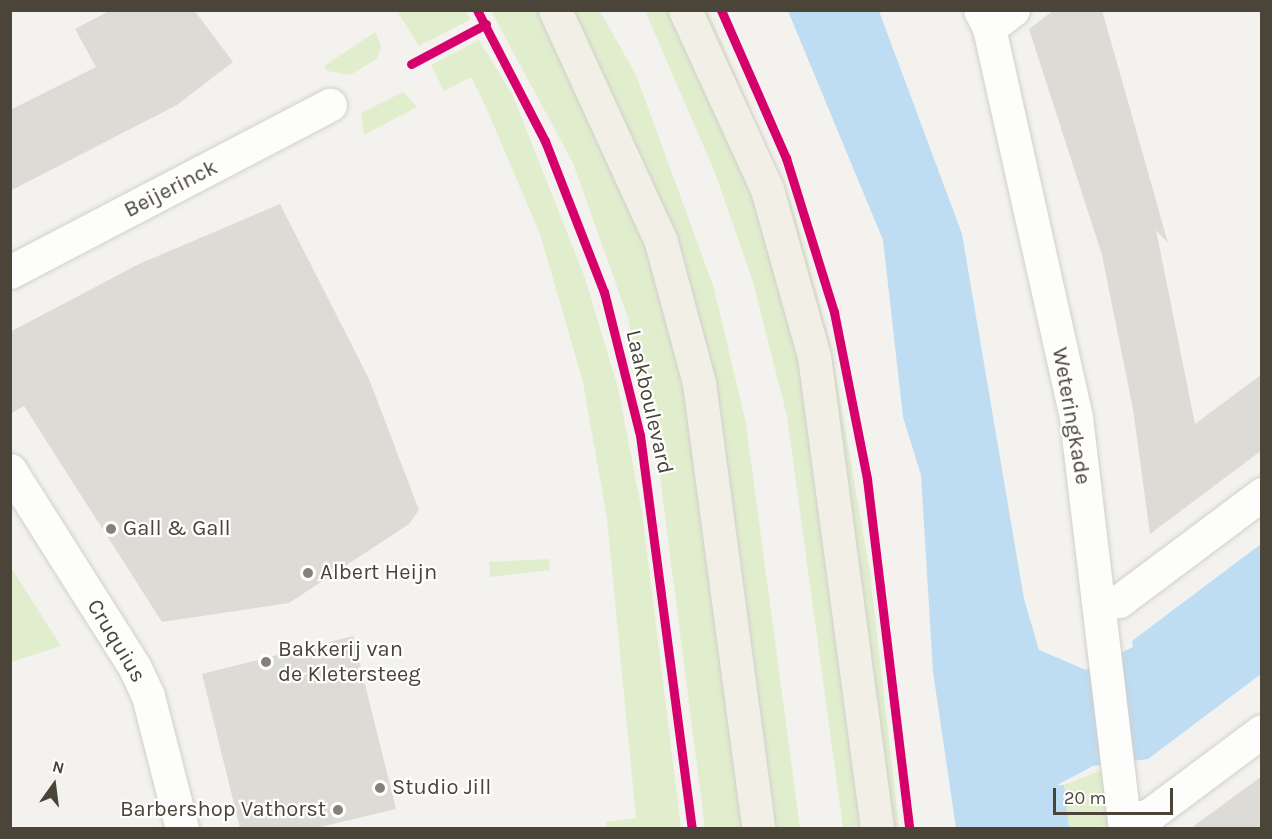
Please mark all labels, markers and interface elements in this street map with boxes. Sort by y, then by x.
street label: Beijerinck [120,154,222,224]
street label: Laakboulevard [620,327,678,477]
street label: Weteringkade [1046,345,1096,487]
place label: Gall & Gall [123,516,231,542]
marker: Gall & Gall [104,522,118,536]
place label: Albert Heijn [320,560,437,586]
marker: Albert Heijn [301,566,315,580]
street label: Cruquius [81,595,151,687]
place label: Bakkerij van de Kletersteeg [278,636,421,688]
marker: Bakkerij van de Kletersteeg [259,655,273,669]
north arrow [24,755,84,815]
text: N [51,756,66,778]
place label: Studio Jill [392,775,491,801]
scale bar [1056,776,1176,814]
marker: Studio Jill [373,781,387,795]
text: 20 m [1064,787,1106,809]
place label: Barbershop Vathorst [120,797,326,823]
marker: Barbershop Vathorst [331,803,345,817]

